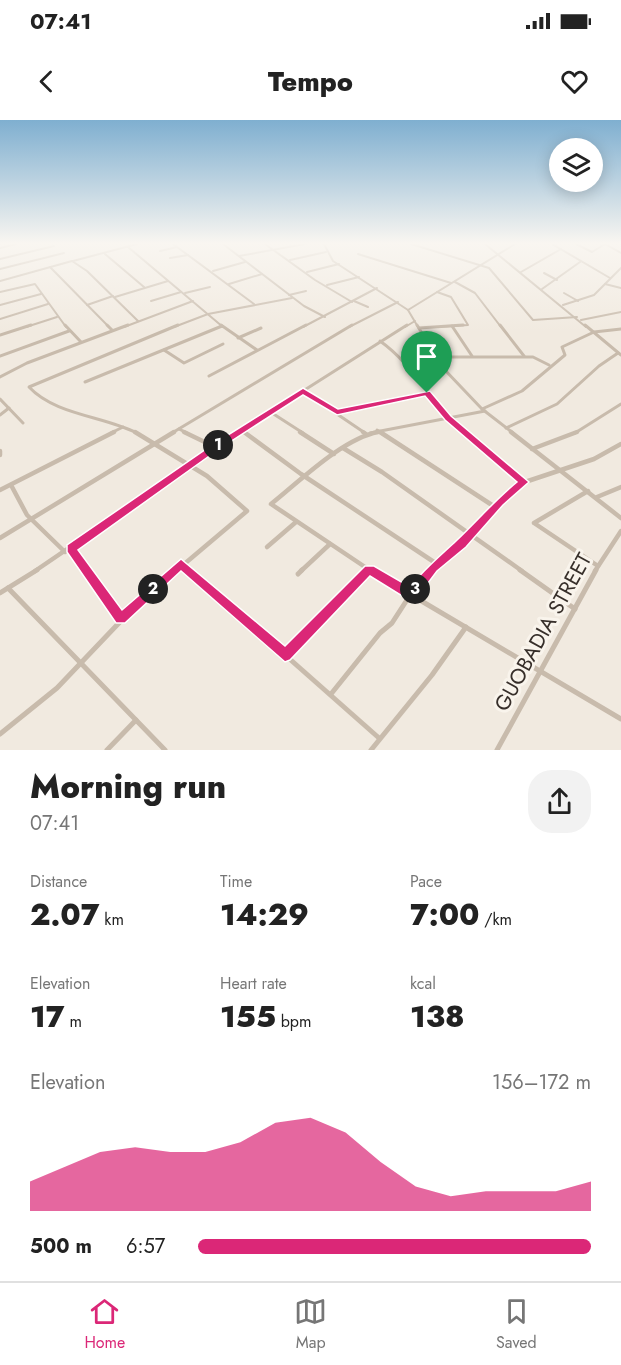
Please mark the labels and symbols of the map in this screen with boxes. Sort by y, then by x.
pin [401,331,452,393]
pin: 1 [203,430,233,460]
street label: GUOBADIA STREET [487,547,599,717]
pin: 2 [138,574,168,604]
pin: 3 [400,574,430,604]

